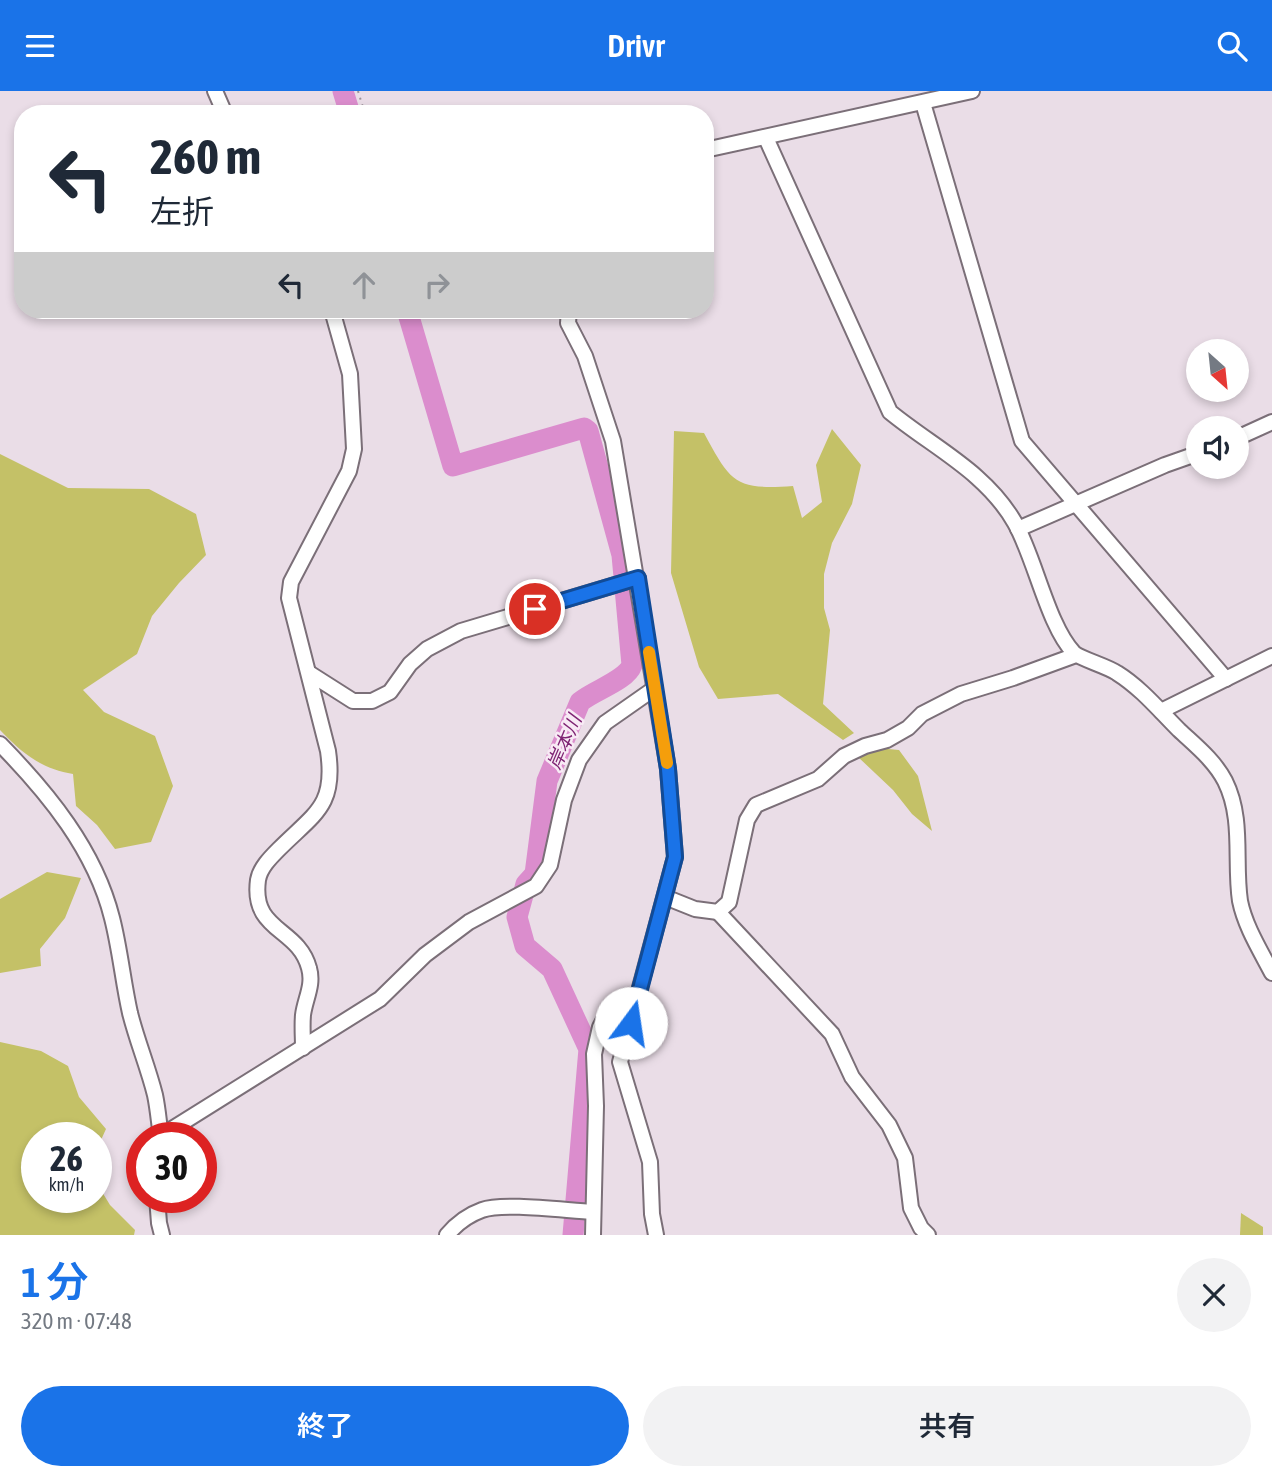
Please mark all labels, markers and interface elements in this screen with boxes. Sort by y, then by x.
icon: menu [21,27,59,65]
text: Drivr [607,27,665,64]
icon: search [1213,27,1251,65]
text: 260 m [150,128,261,184]
icon: left [35,133,126,224]
text: 左折 [150,193,214,230]
icon: left [272,266,310,304]
icon: ahead [345,266,383,304]
icon: right [418,266,456,304]
north arrow [1186,339,1250,403]
map controls [1186,339,1249,479]
button: sound [1186,416,1249,479]
pin [505,579,565,639]
icon: arrive [516,590,554,628]
water label: 岸本川 [543,710,586,773]
position arrow [594,986,668,1060]
speed limit sign: 30 [126,1122,217,1213]
text: 26 [50,1138,83,1178]
text: km/h [49,1174,84,1195]
text: 1 分 [21,1258,89,1306]
button: close [1177,1258,1251,1332]
text: 320 m · 07:48 [21,1308,132,1334]
button: 終了 [21,1386,629,1466]
button: 共有 [643,1386,1251,1466]

